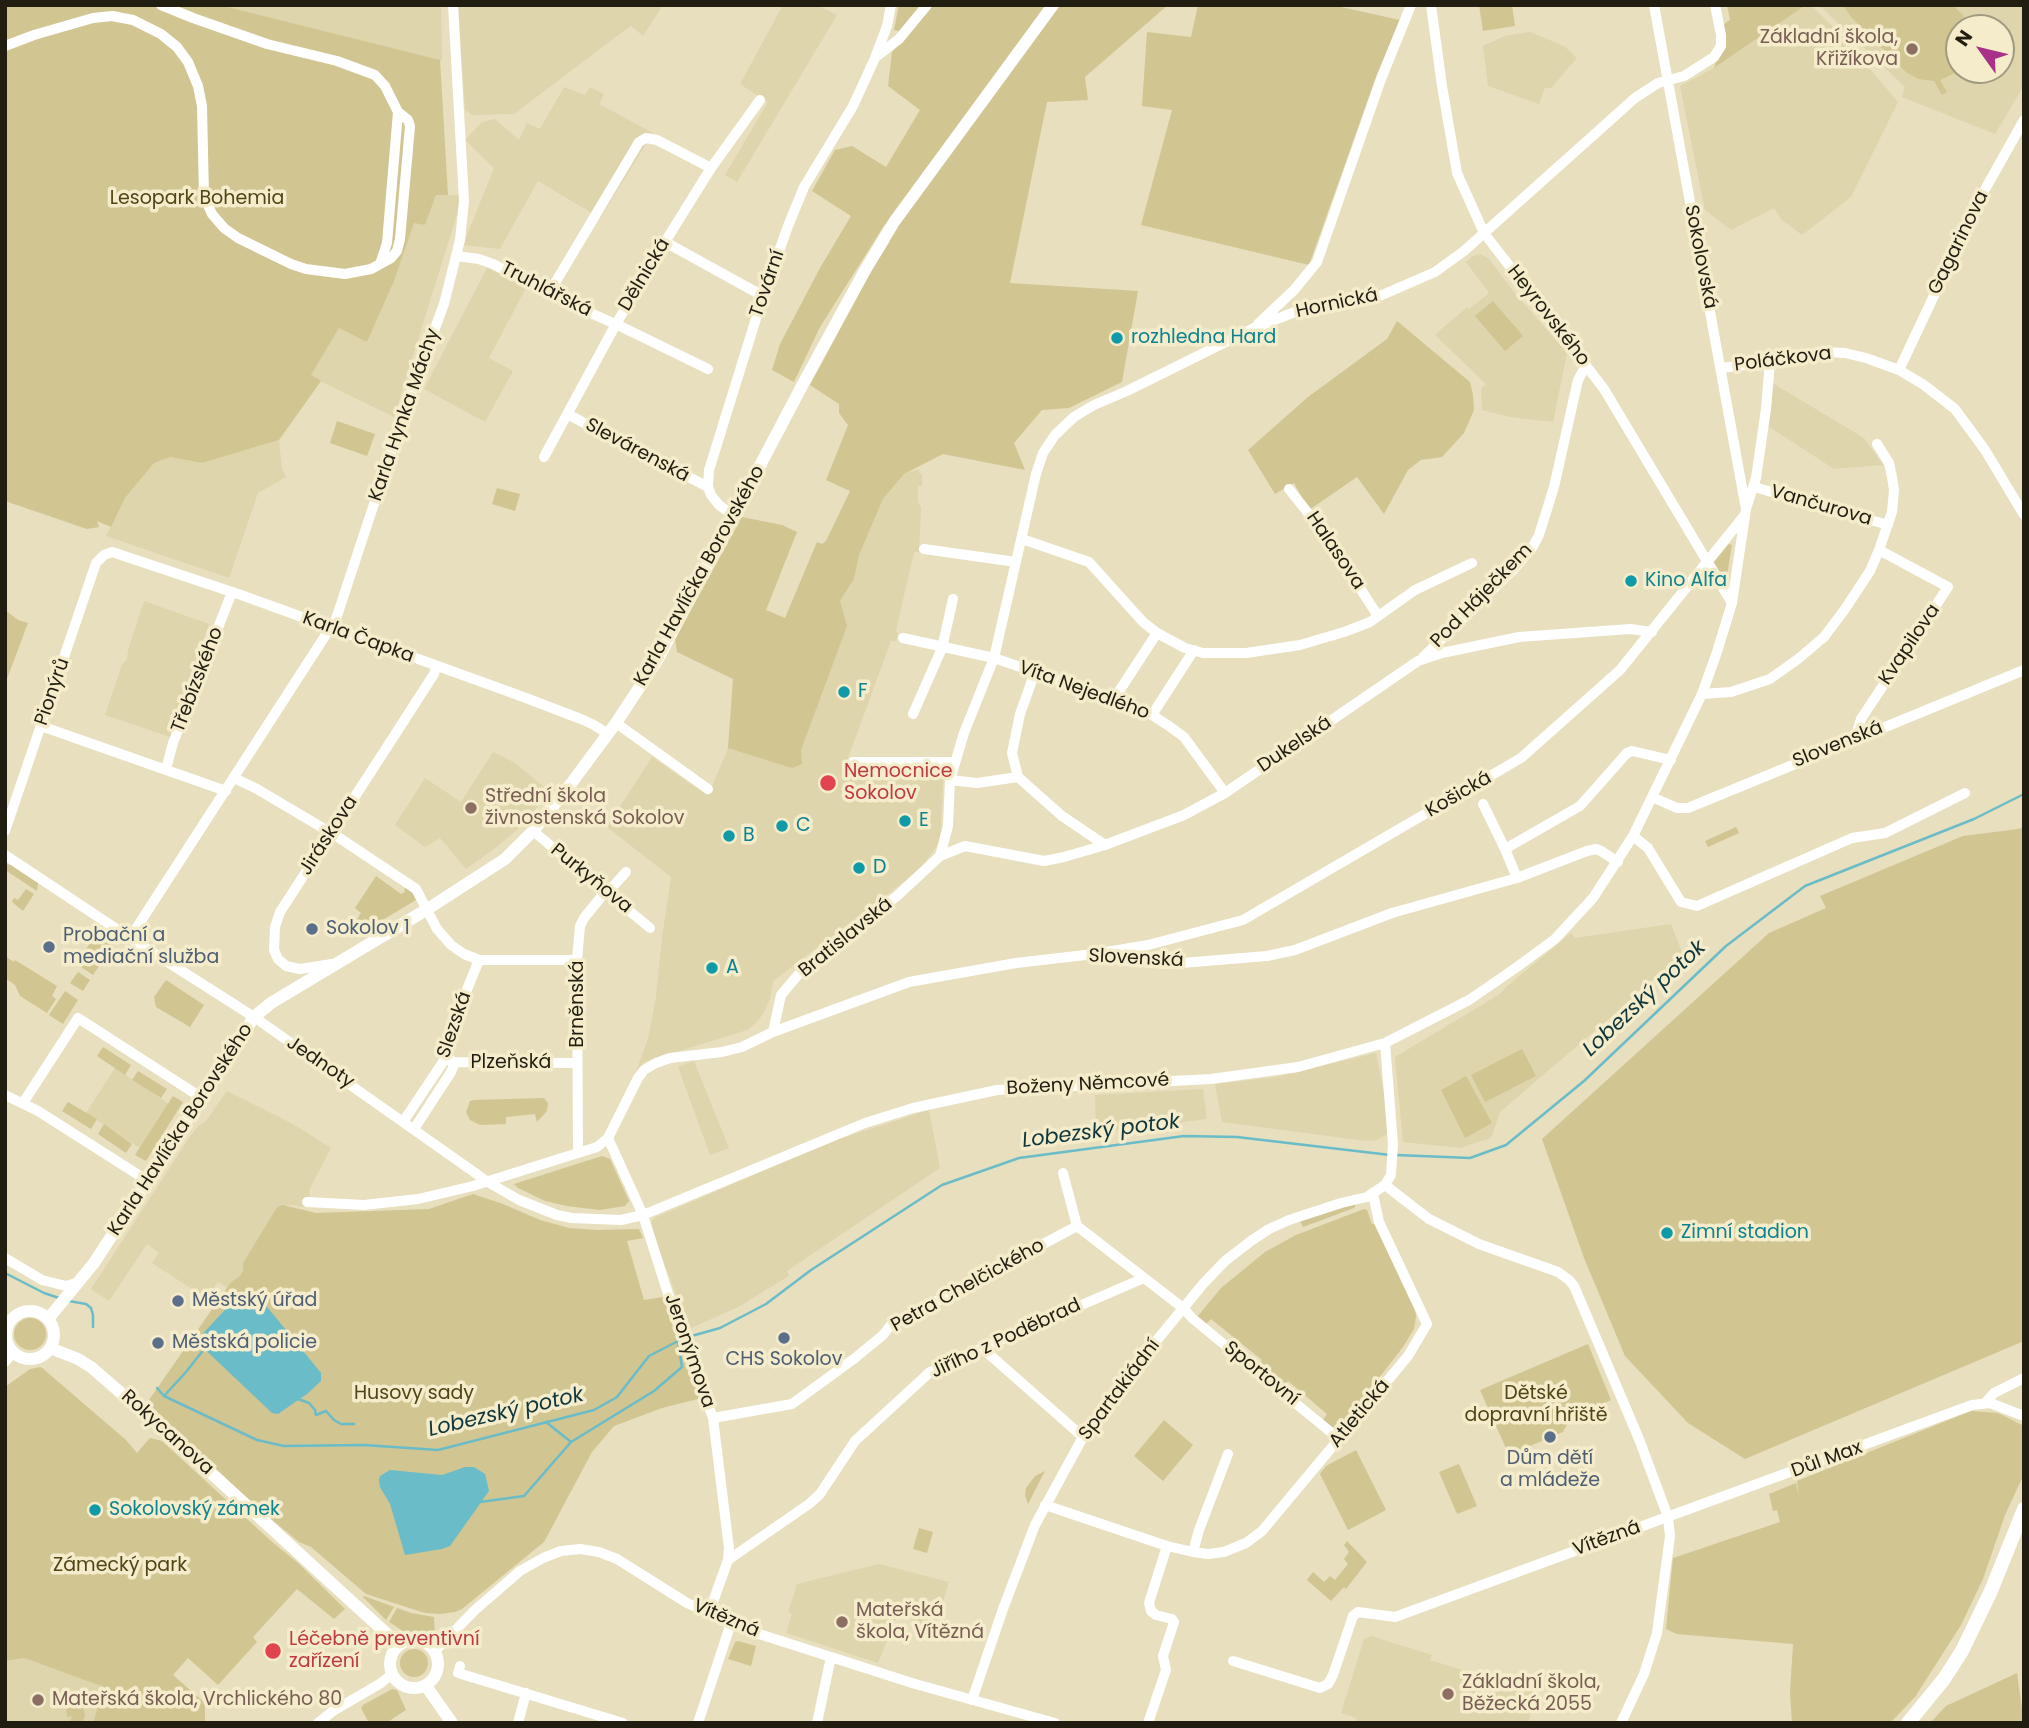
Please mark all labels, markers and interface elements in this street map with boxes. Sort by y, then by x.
north arrow [1945,14,2015,84]
text: N [1949,25,1979,52]
place label: Základní škola, Křižíkova [1760,27,1898,71]
marker: Základní škola, Křižíkova [1904,41,1920,57]
street label: Gagarinova [1924,187,1994,299]
park label: Lesopark Bohemia [110,188,284,210]
street label: Sokolovská [1679,203,1721,311]
street label: Dělnická [614,234,676,316]
street label: Tovární [746,247,790,321]
street label: Truhlářská [497,257,595,323]
street label: Heyrovského [1502,261,1594,371]
street label: Hornická [1294,284,1380,324]
street label: Karla Hynka Máchy [365,326,445,504]
place label: rozhledna Hard [1131,327,1276,349]
marker: rozhledna Hard [1109,330,1125,346]
street label: Poláčkova [1733,343,1833,377]
street label: Slevárenská [581,414,693,488]
street label: Karla Havlíčka Borovského [630,462,770,690]
street label: Vančurova [1768,481,1874,531]
street label: Halasova [1301,508,1369,594]
street label: Pod Háječkem [1426,539,1538,653]
place label: Kino Alfa [1645,570,1727,592]
marker: Kino Alfa [1623,573,1639,589]
street label: Kvapilova [1875,600,1945,690]
street label: Karla Čapka [299,607,417,669]
street label: Třebízského [167,624,229,736]
street label: Pionýrů [31,655,75,729]
street label: Víta Nejedlého [1015,657,1153,725]
place label: F [858,681,868,703]
marker: F [836,684,852,700]
street label: Dukelská [1254,712,1336,778]
street label: Slovenská [1790,717,1886,773]
place label: Nemocnice Sokolov [844,761,953,805]
street label: Košická [1422,767,1496,823]
marker: Nemocnice Sokolov [818,773,838,793]
place label: Střední škola živnostenská Sokolov [485,786,684,830]
street label: Jiráskova [295,792,363,880]
marker: Střední škola živnostenská Sokolov [463,800,479,816]
place label: E [919,810,929,832]
marker: E [897,813,913,829]
place label: C [796,815,811,837]
marker: C [774,818,790,834]
place label: B [743,825,755,847]
marker: B [721,828,737,844]
street label: Purkyňova [546,839,636,919]
place label: D [873,857,886,879]
marker: D [851,860,867,876]
street label: Bratislavská [795,893,897,983]
place label: Sokolov 1 [326,918,410,940]
marker: Sokolov 1 [304,921,320,937]
place label: Probační a mediační služba [63,925,219,969]
water label: Lobezský potok [1578,936,1712,1062]
marker: Probační a mediační služba [41,939,57,955]
street label: Slovenská [1088,945,1184,973]
place label: A [726,957,739,979]
street label: Brněnská [567,960,589,1048]
marker: A [704,960,720,976]
street label: Slezská [433,989,477,1061]
street label: Karla Havlíčka Borovského [104,1020,258,1240]
street label: Jednoty [282,1032,358,1094]
street label: Plzeňská [471,1052,551,1074]
street label: Boženy Němcové [1006,1069,1170,1101]
water label: Lobezský potok [1021,1110,1181,1154]
place label: Zimní stadion [1681,1222,1809,1244]
marker: Zimní stadion [1659,1225,1675,1241]
street label: Petra Chelčického [887,1234,1049,1338]
place label: Městský úřad [192,1290,317,1312]
street label: Jeronýmova [659,1291,719,1411]
marker: Městský úřad [170,1293,186,1309]
street label: Jiřího z Poděbrad [927,1294,1085,1384]
marker: CHS Sokolov [776,1330,792,1346]
place label: Městská policie [172,1332,317,1354]
marker: Městská policie [150,1335,166,1351]
street label: Spartakiádní [1075,1335,1165,1445]
street label: Sportovní [1219,1337,1303,1411]
place label: CHS Sokolov [726,1349,842,1371]
street label: Atletická [1325,1375,1395,1453]
park label: Husovy sady [354,1383,474,1405]
water label: Lobezský potok [426,1383,586,1443]
park label: Dětské dopravní hřiště [1465,1383,1607,1427]
street label: Rokycanova [116,1386,218,1480]
marker: Dům dětí a mládeže [1542,1429,1558,1445]
street label: Důl Max [1788,1437,1866,1483]
place label: Dům dětí a mládeže [1500,1448,1600,1492]
place label: Sokolovský zámek [109,1499,280,1521]
marker: Sokolovský zámek [87,1502,103,1518]
street label: Vítězná [1570,1516,1644,1562]
park label: Zámecký park [53,1555,187,1577]
street label: Vítězná [689,1595,763,1643]
place label: Mateřská škola, Vítězná [856,1600,984,1644]
marker: Mateřská škola, Vítězná [834,1614,850,1630]
place label: Léčebně preventivní zařízení [289,1629,480,1673]
marker: Léčebně preventivní zařízení [263,1641,283,1661]
place label: Základní škola, Běžecká 2055 [1462,1672,1600,1716]
marker: Základní škola, Běžecká 2055 [1440,1686,1456,1702]
place label: Mateřská škola, Vrchlického 80 [52,1689,342,1711]
marker: Mateřská škola, Vrchlického 80 [30,1692,46,1708]

